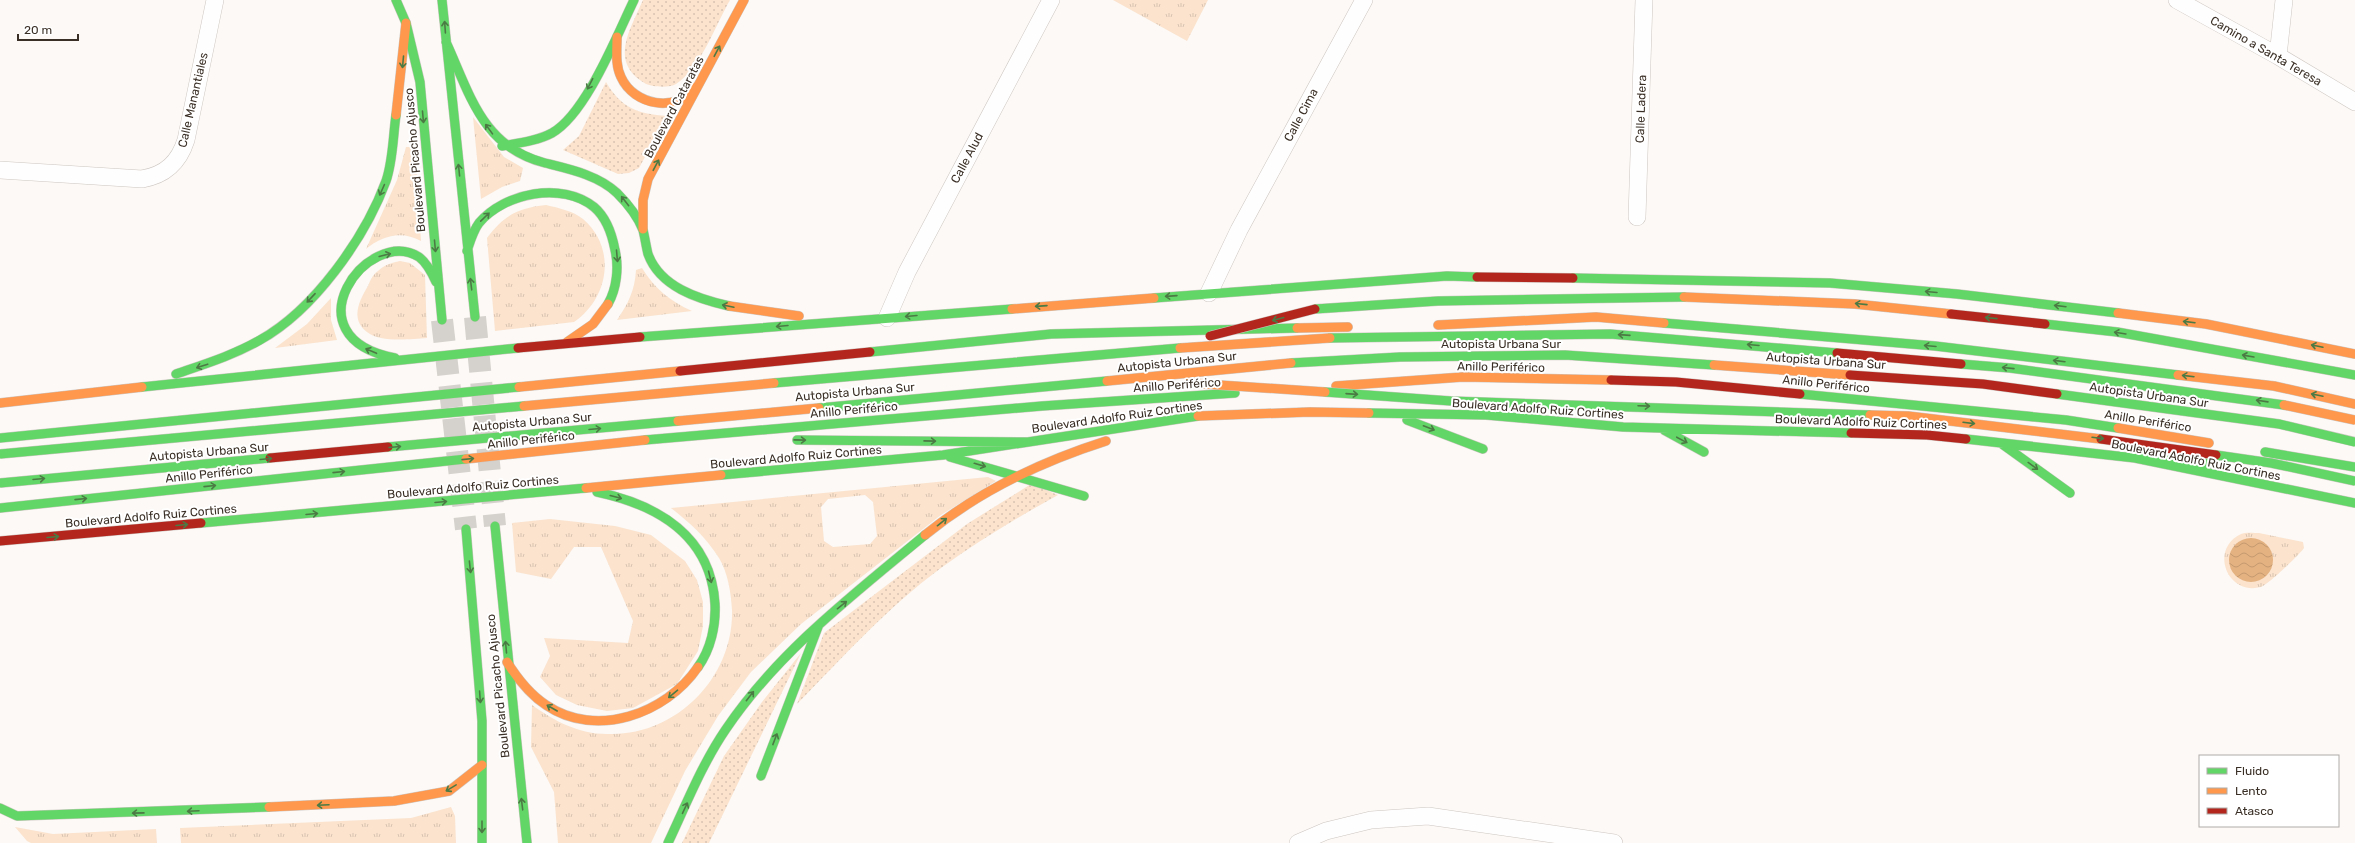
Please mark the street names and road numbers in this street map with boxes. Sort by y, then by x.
street label: Camino a Santa Teresa [2208,13,2324,89]
street label: Calle Manantiales [175,51,211,149]
street label: Boulevard Cataratas [641,54,707,160]
street label: Calle Ladera [1633,75,1649,143]
street label: Calle Cima [1281,86,1321,144]
street label: Boulevard Picacho Ajusco [402,87,428,233]
street label: Calle Alud [948,130,986,186]
street label: Autopista Urbana Sur [1441,337,1561,351]
street label: Autopista Urbana Sur [1117,349,1238,375]
street label: Autopista Urbana Sur [1766,350,1887,372]
street label: Anillo Periférico [1457,359,1545,375]
street label: Anillo Periférico [1782,372,1871,396]
street label: Anillo Periférico [1133,375,1221,395]
street label: Autopista Urbana Sur [795,380,916,404]
street label: Autopista Urbana Sur [2089,380,2210,410]
street label: Boulevard Adolfo Ruiz Cortines [1452,396,1624,422]
street label: Boulevard Adolfo Ruiz Cortines [1031,398,1203,436]
street label: Anillo Periférico [810,399,898,421]
street label: Anillo Periférico [2104,407,2193,435]
street label: Autopista Urbana Sur [472,410,593,434]
street label: Boulevard Adolfo Ruiz Cortines [1775,412,1947,432]
street label: Anillo Periférico [487,428,576,452]
street label: Boulevard Adolfo Ruiz Cortines [2110,437,2282,483]
street label: Autopista Urbana Sur [149,440,270,464]
street label: Boulevard Adolfo Ruiz Cortines [710,443,882,471]
street label: Anillo Periférico [165,462,254,486]
street label: Boulevard Adolfo Ruiz Cortines [387,473,559,501]
street label: Boulevard Adolfo Ruiz Cortines [65,502,237,530]
street label: Boulevard Picacho Ajusco [483,613,513,759]

